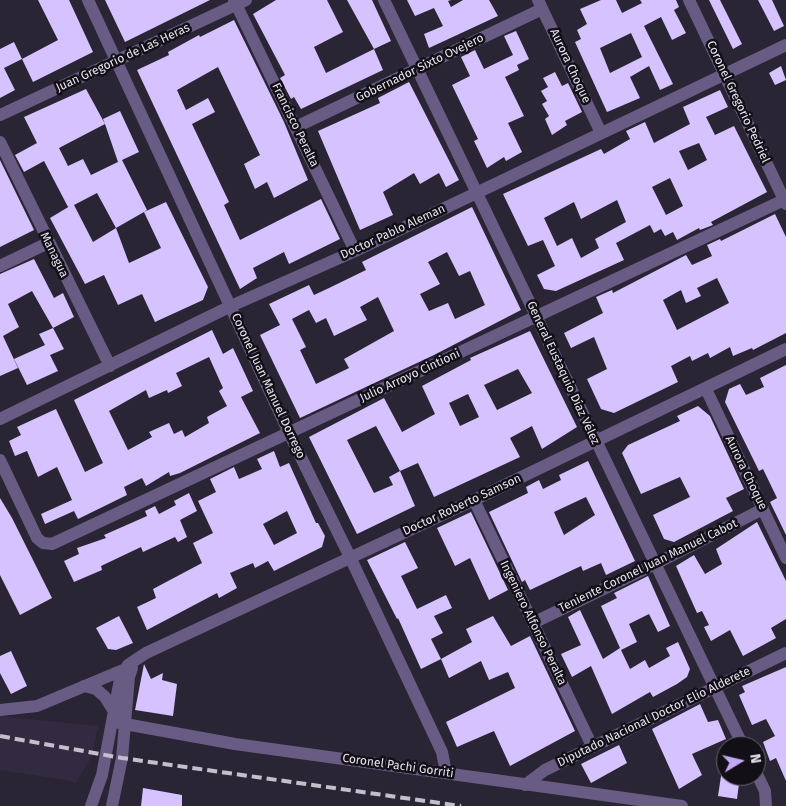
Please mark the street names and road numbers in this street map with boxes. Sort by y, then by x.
street label: Juan Gregorio de Las Heras [54,21,192,95]
street label: Aurora Choque [546,27,594,105]
street label: Gobernador Sixto Ovejero [354,31,486,105]
street label: Coronel Gregorio Pedriel [703,39,773,165]
street label: Francisco Peralta [268,81,322,169]
street label: Doctor Pablo Aleman [338,201,448,263]
street label: Managua [37,230,71,280]
street label: General Eustaquio Díaz Vélez [523,299,603,447]
street label: Coronel Juan Manuel Dorrego [228,311,308,461]
street label: Julio Arroyo Cintioni [358,346,462,406]
street label: Aurora Choque [722,434,770,512]
street label: Doctor Roberto Samson [400,471,524,539]
street label: Teniente Coronel Juan Manuel Cabot [556,516,740,616]
street label: Ingeniero Alfonso Peralta [497,558,569,688]
street label: Diputado Nacional Doctor Elio Alderete [555,664,753,770]
street label: Coronel Pachi Gorriti [341,751,455,781]

